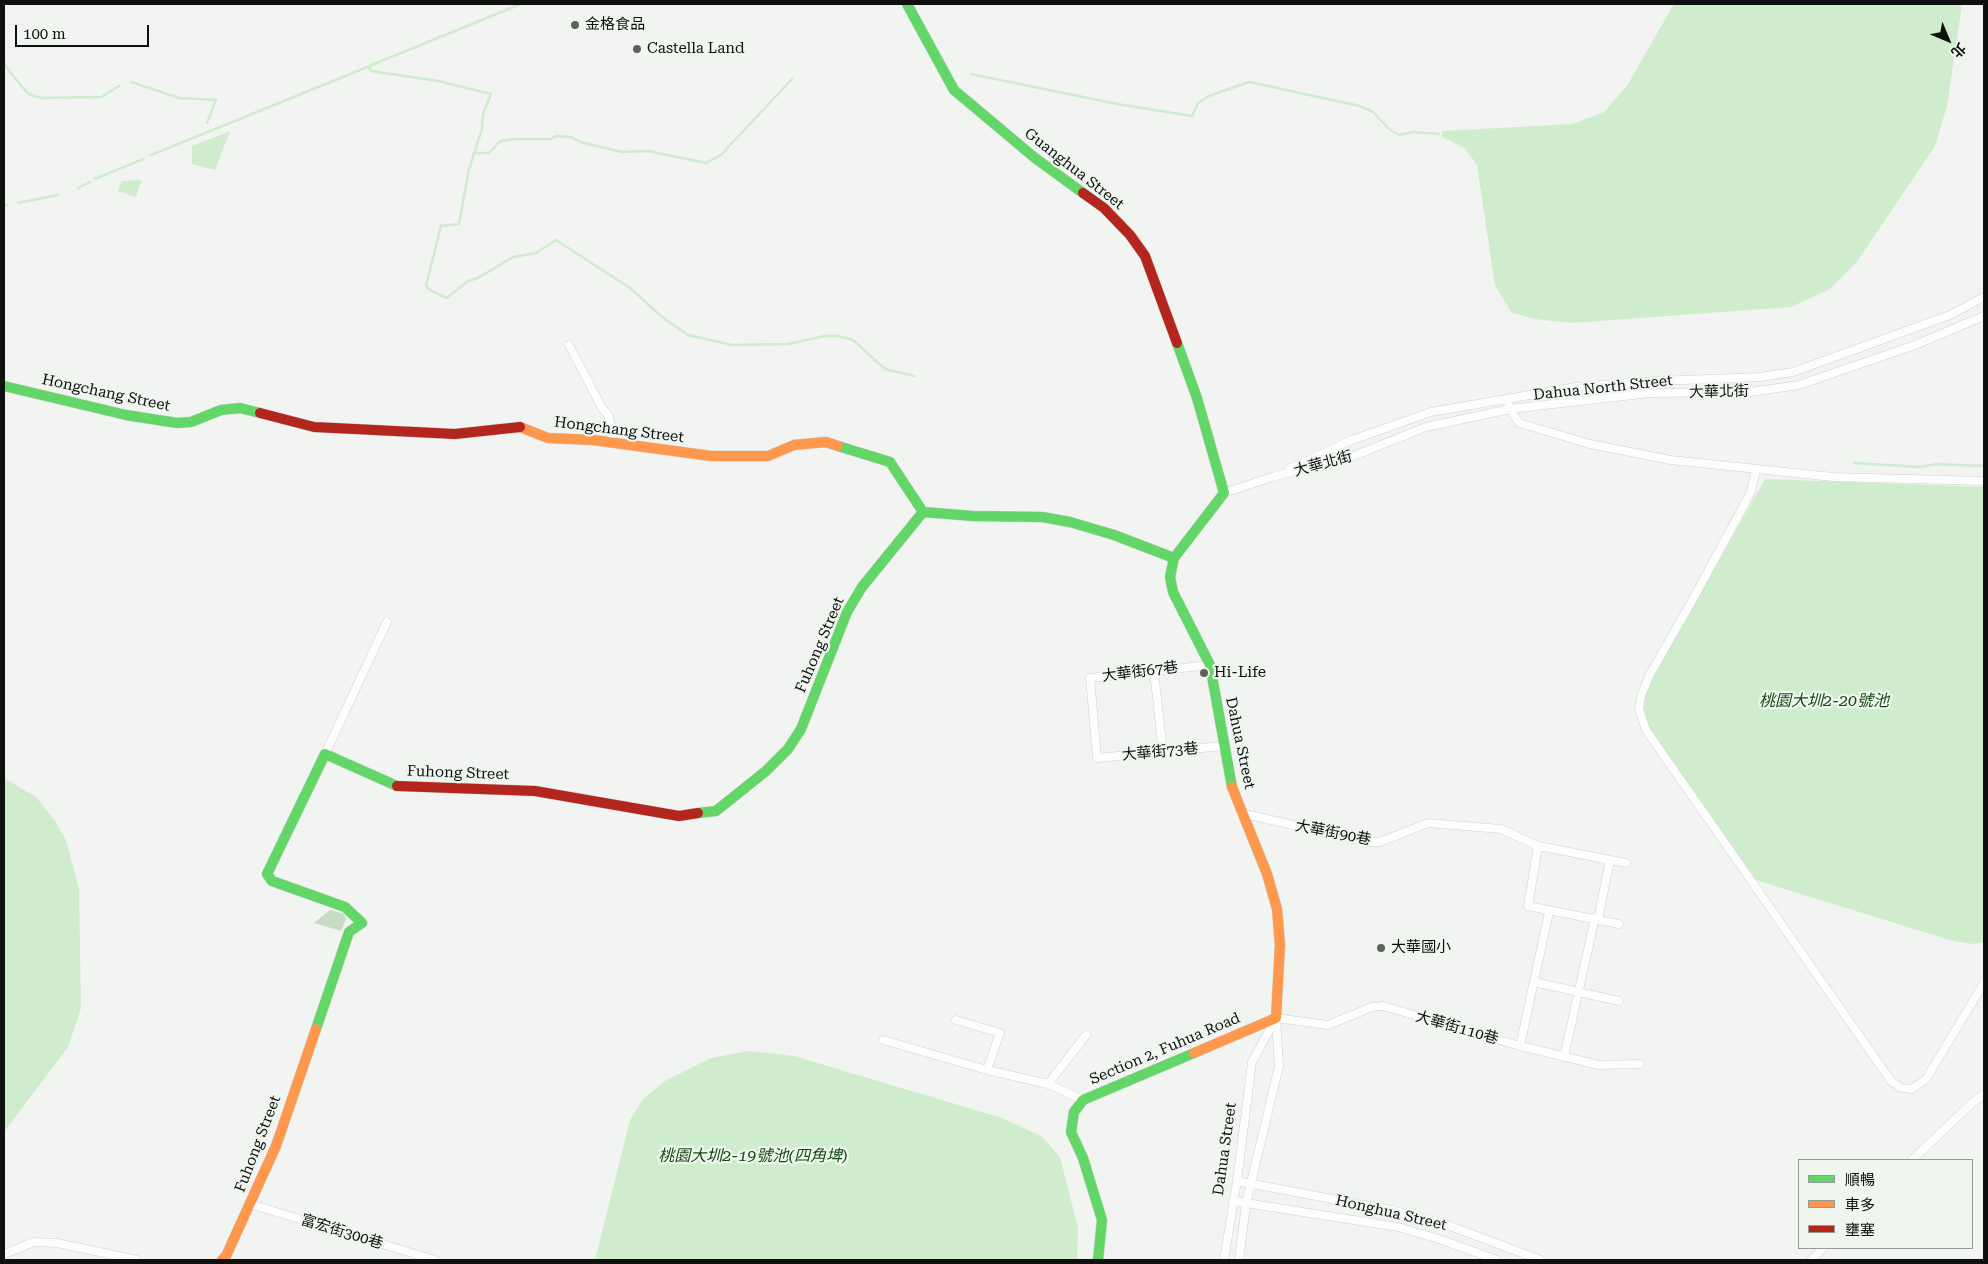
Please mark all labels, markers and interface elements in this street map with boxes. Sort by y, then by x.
scale bar [18,15,151,47]
north arrow [1923,15,1973,65]
place label: 金格食品 [585,16,645,34]
marker: 金格食品 [569,19,581,31]
text: 100 m [23,25,66,43]
place label: Castella Land [647,40,745,58]
text: 北 [1948,40,1969,61]
marker: Castella Land [631,43,643,55]
street label: Guanghua Street [1021,124,1127,214]
street label: Hongchang Street [40,371,172,415]
street label: Dahua North Street [1532,372,1674,404]
street label: 大華北街 [1689,382,1749,402]
street label: Hongchang Street [553,413,685,447]
street label: 大華北街 [1292,448,1354,480]
street label: Fuhong Street [792,594,848,696]
street label: 大華街67巷 [1101,658,1179,686]
place label: Hi-Life [1214,664,1266,682]
marker: Hi-Life [1198,667,1210,679]
water label: 桃園大圳2-20號池 [1759,691,1889,711]
street label: Dahua Street [1221,695,1259,791]
street label: 大華街73巷 [1121,740,1199,764]
street label: Fuhong Street [407,762,509,784]
street label: 大華街90巷 [1294,817,1372,849]
place label: 大華國小 [1391,939,1451,957]
marker: 大華國小 [1375,942,1387,954]
street label: 大華街110巷 [1414,1008,1500,1048]
street label: Section 2, Fuhua Road [1087,1009,1243,1089]
street label: Fuhong Street [231,1093,285,1195]
street label: Dahua Street [1210,1101,1240,1197]
water label: 桃園大圳2-19號池(四角埤) [658,1146,848,1166]
legend [1798,1159,1973,1249]
text: 順暢 [1845,1171,1875,1189]
street label: Honghua Street [1334,1191,1448,1235]
text: 車多 [1845,1196,1875,1214]
street label: 富宏街300巷 [299,1211,385,1253]
text: 壅塞 [1845,1221,1875,1239]

